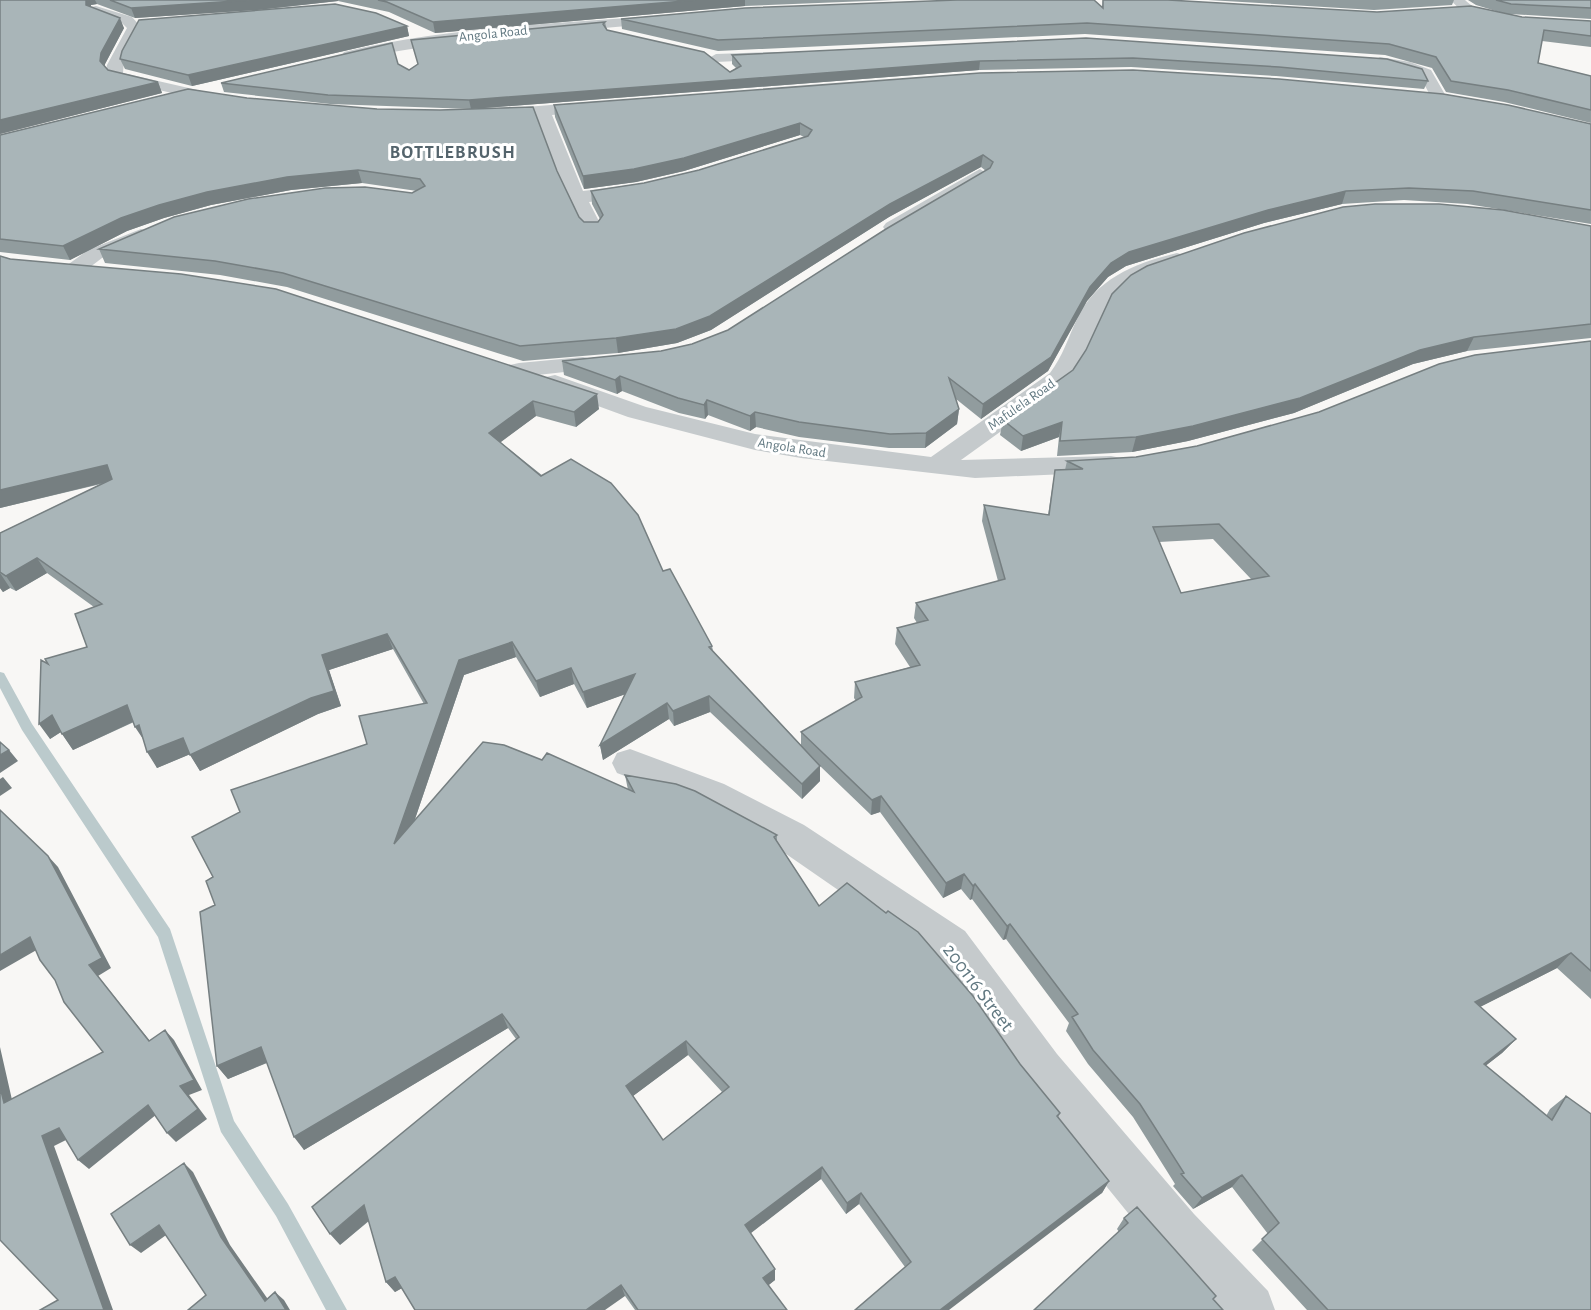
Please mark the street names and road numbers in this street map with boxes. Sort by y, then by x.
street label: Angola Road [458,23,528,45]
street label: Mafulela Road [985,377,1058,433]
street label: Angola Road [757,436,827,460]
street label: 200116 Street [939,940,1018,1036]

